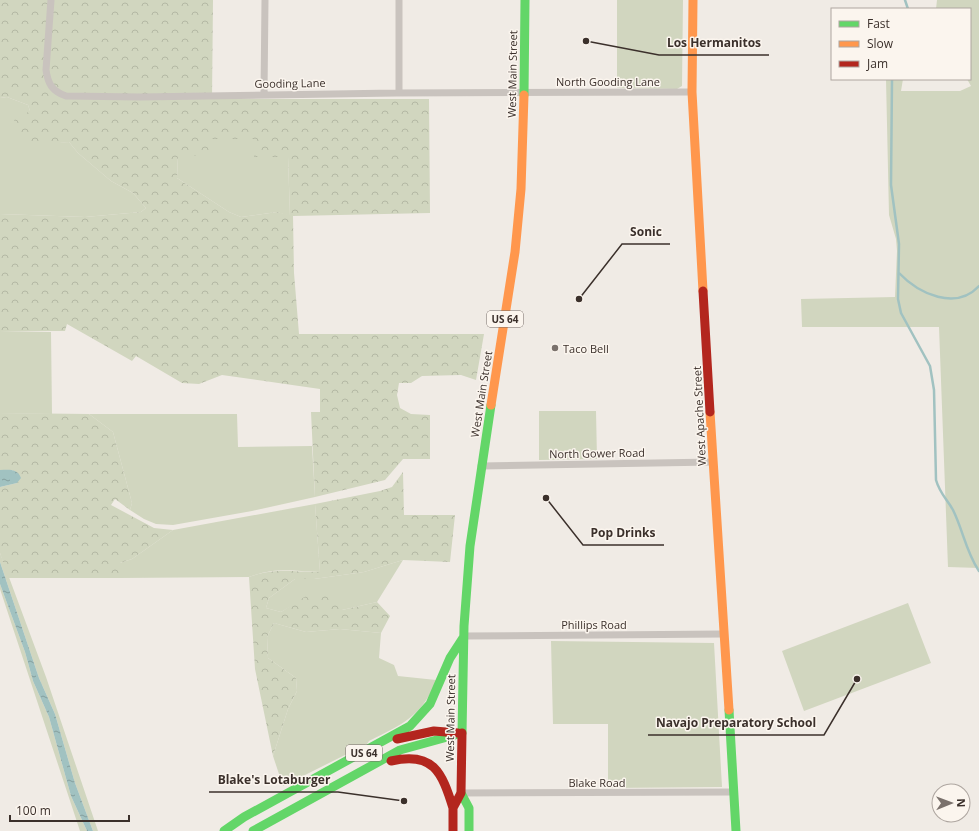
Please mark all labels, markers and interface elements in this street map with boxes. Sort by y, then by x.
legend [831,8,971,80]
text: Fast [867,15,890,32]
street label: West Main Street [504,30,520,118]
callout: Los Hermanitos [659,31,769,55]
text: Los Hermanitos [667,34,761,51]
text: Slow [867,35,894,52]
text: Jam [866,55,888,72]
street label: North Gooding Lane [556,74,660,89]
street label: Gooding Lane [254,75,326,91]
callout: Sonic [622,220,670,244]
text: Sonic [630,223,662,240]
road number: US 64 [487,311,523,327]
place label: Taco Bell [563,341,609,356]
marker: Taco Bell [550,343,560,353]
street label: West Main Street [467,350,495,438]
street label: West Apache Street [689,366,709,466]
street label: North Gower Road [549,445,645,461]
callout: Pop Drinks [583,521,664,545]
text: Pop Drinks [591,524,656,541]
street label: Phillips Road [561,617,627,632]
street label: West Main Street [442,674,458,762]
callout: Navajo Preparatory School [648,711,824,735]
text: Navajo Preparatory School [656,714,816,731]
road number: US 64 [346,745,382,761]
callout: Blake's Lotaburger [209,768,338,792]
text: Blake's Lotaburger [218,771,331,788]
street label: Blake Road [568,775,626,790]
north arrow [931,783,971,823]
scale bar [10,797,129,823]
text: N [954,798,969,807]
text: 100 m [16,802,51,819]

